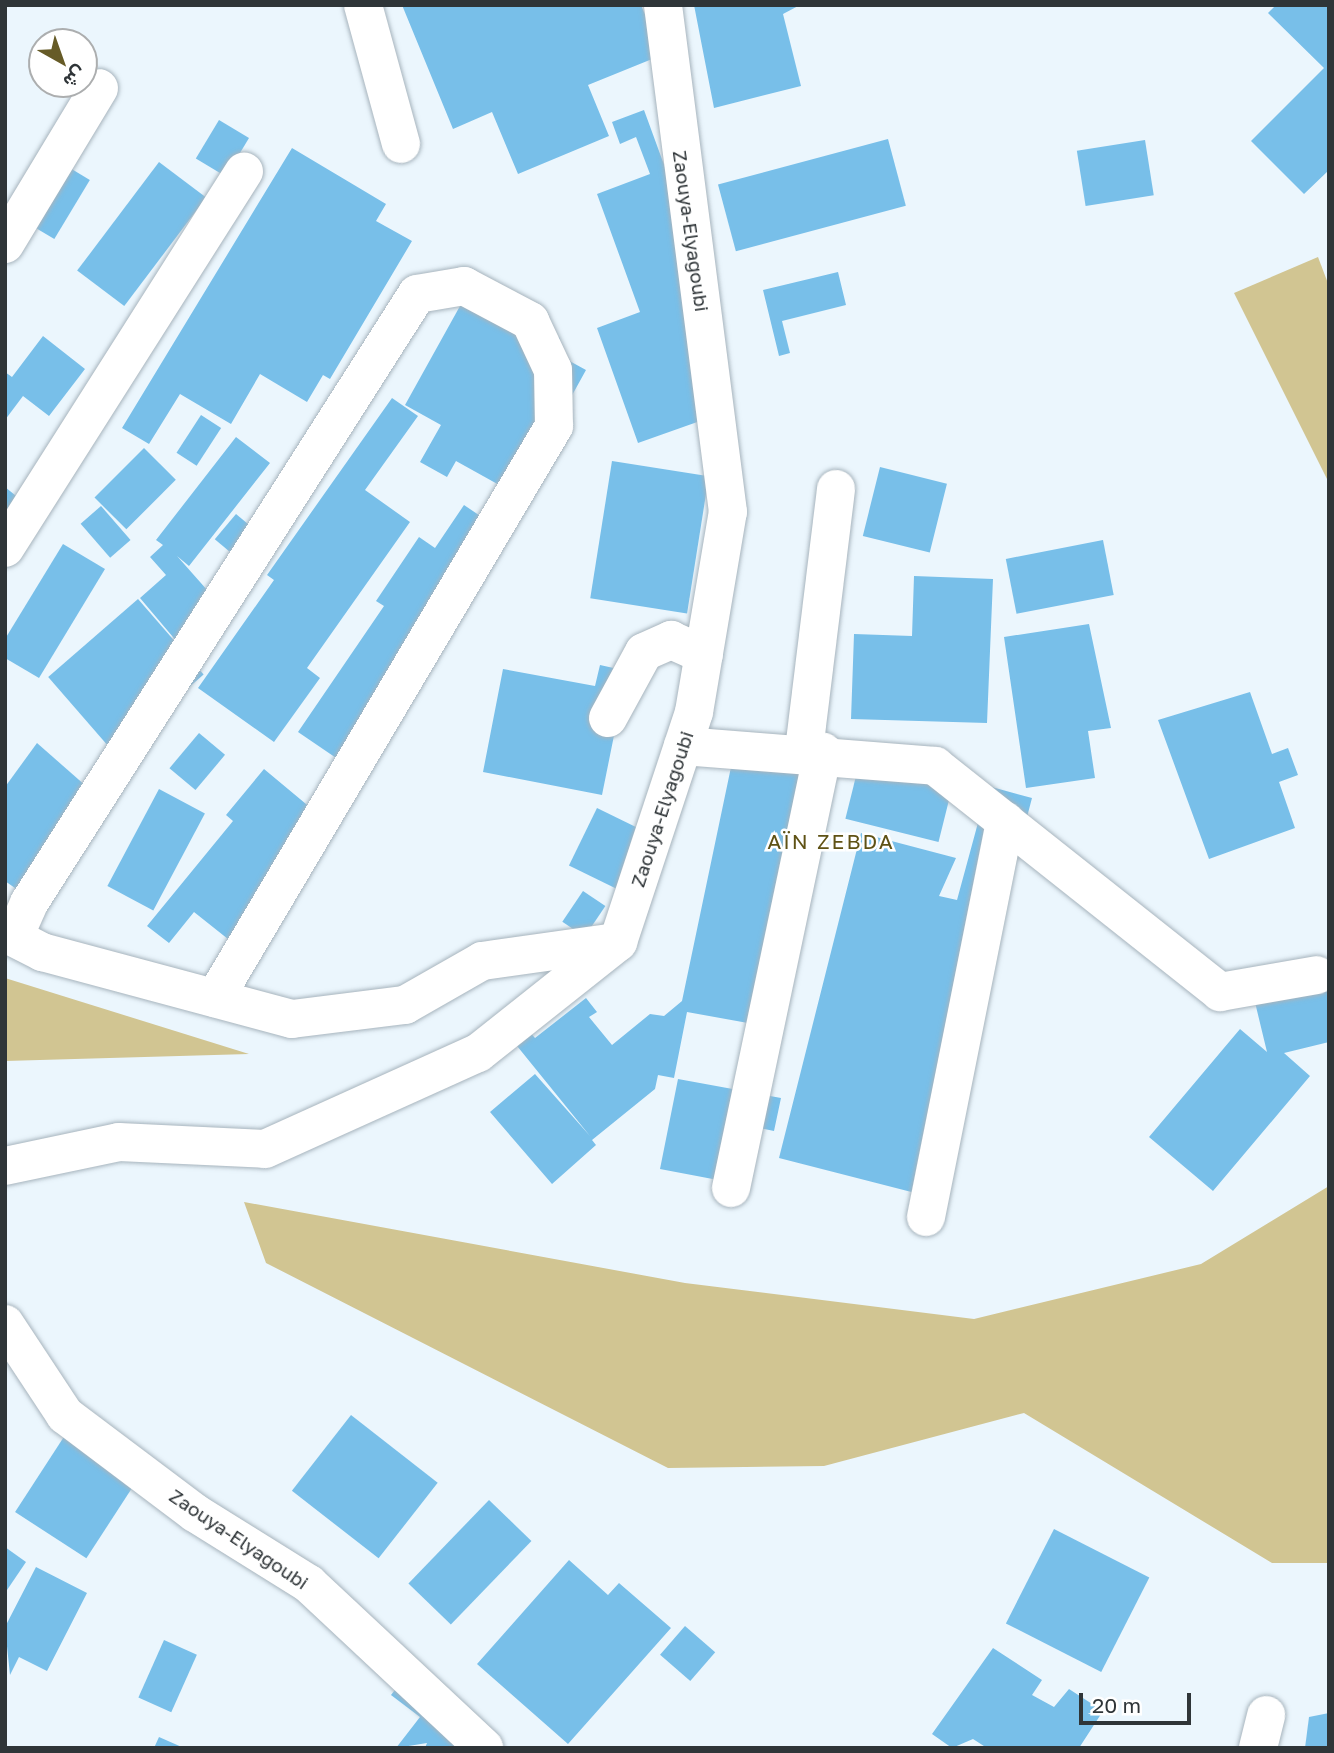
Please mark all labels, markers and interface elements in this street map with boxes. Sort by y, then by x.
north arrow [28,28,98,98]
text: ش [59,62,92,94]
street label: Zaouya-Elyagoubi [668,149,714,313]
street label: Zaouya-Elyagoubi [626,728,698,890]
district label: AÏN ZEBDA [768,828,894,854]
street label: Zaouya-Elyagoubi [165,1484,313,1594]
scale bar [1082,1680,1194,1724]
text: 20 m [1092,1692,1141,1718]

